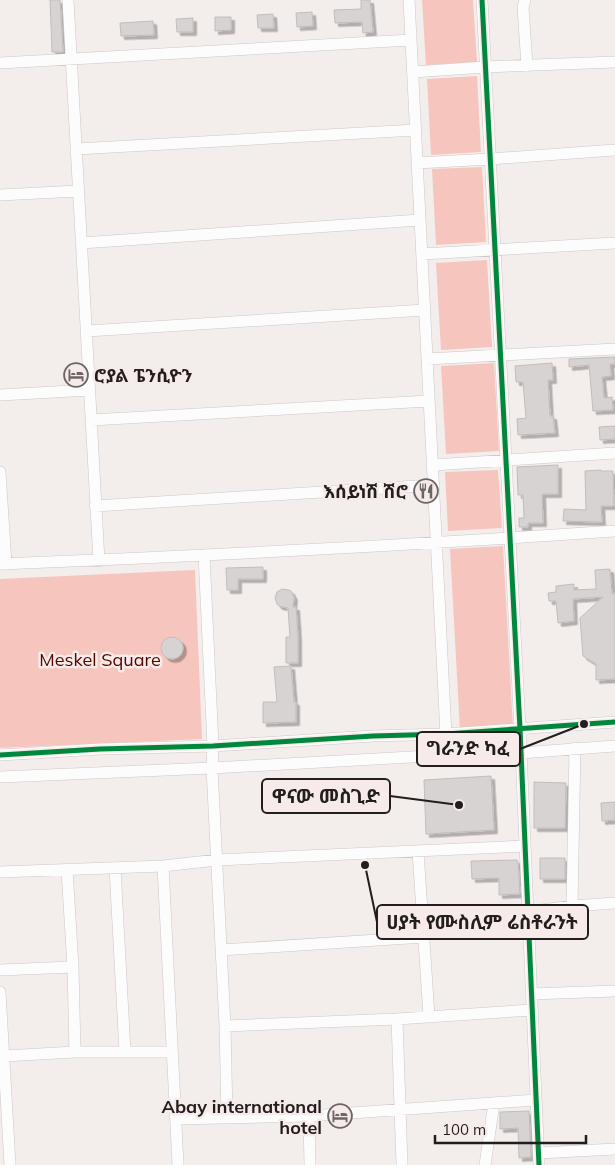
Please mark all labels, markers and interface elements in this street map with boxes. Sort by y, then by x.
hotel icon: ሮያል ፔንሲዮን [63,362,89,388]
place label: ሮያል ፔንሲዮን [94,364,193,387]
restaurant icon: እሰይነሽ ሽሮ [413,478,439,504]
place label: እሰይነሽ ሽሮ [323,480,408,503]
park label: Meskel Square [39,648,161,671]
callout: ግራንድ ካፈ [417,732,520,766]
text: ግራንድ ካፈ [426,736,510,760]
callout: ዋናው መስጊድ [262,779,390,813]
text: ዋናው መስጊድ [272,784,380,808]
callout: ሀያት የሙስሊም ሬስቶራንት [377,905,588,939]
text: ሀያት የሙስሊም ሬስቶራንት [386,910,578,934]
place label: Abay international hotel [161,1095,322,1139]
hotel icon: Abay international hotel [327,1103,353,1129]
scale bar [435,1112,586,1144]
text: 100 m [442,1120,486,1139]

